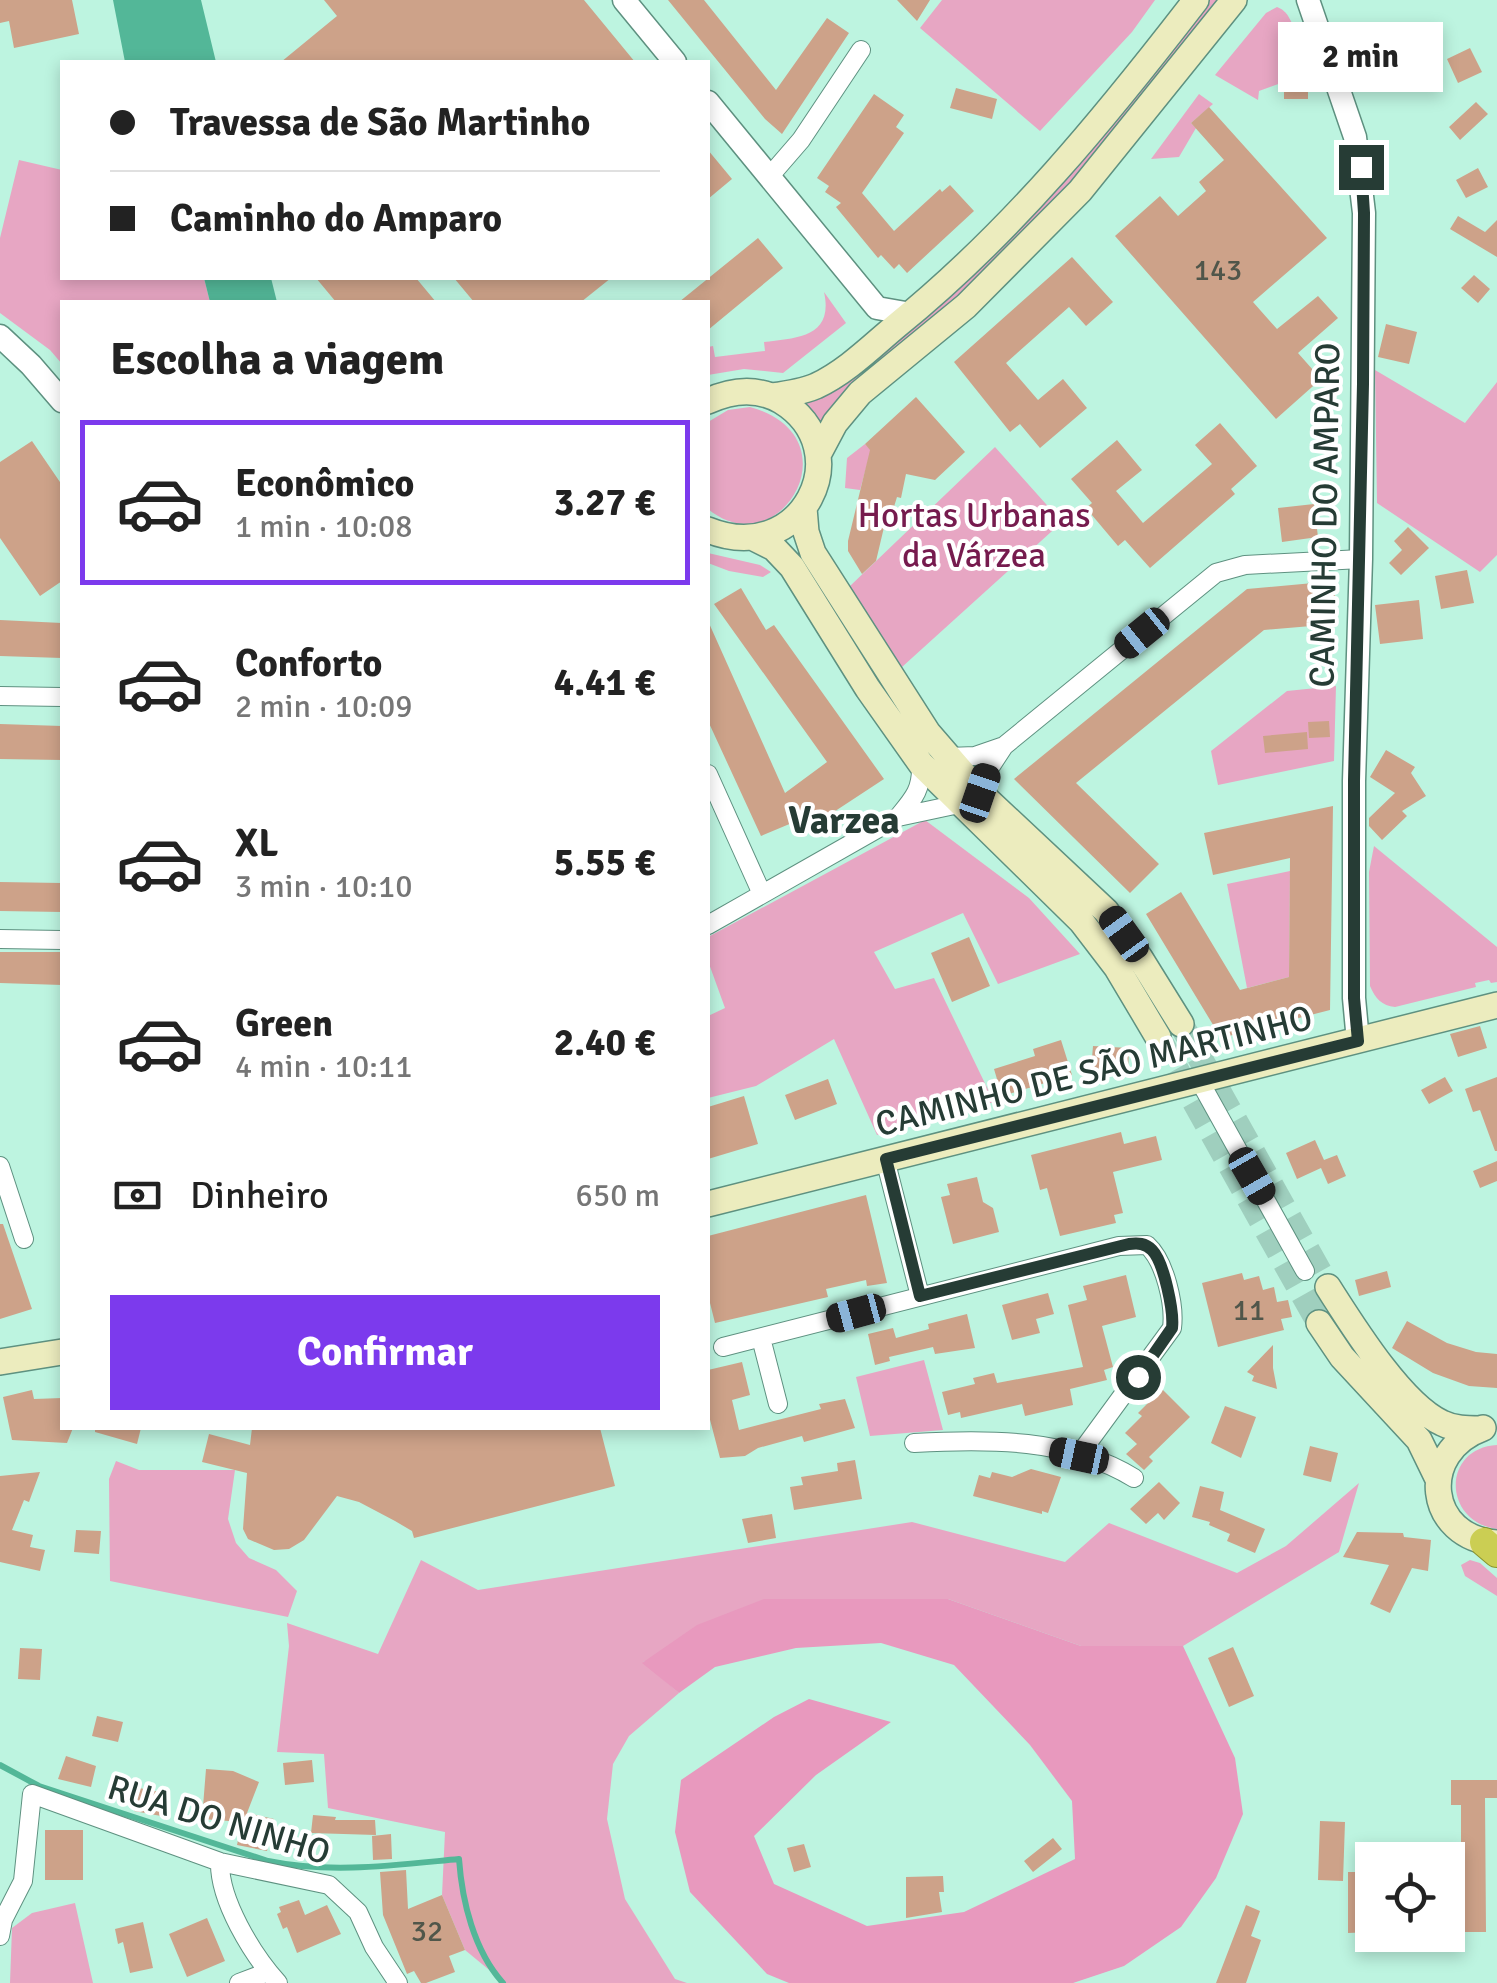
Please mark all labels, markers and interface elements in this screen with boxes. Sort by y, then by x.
callout: 2 min [1278,22,1444,92]
text: 2 min [1322,37,1399,76]
text: Travessa de São Martinho [170,99,590,146]
route end [1339,145,1384,190]
text: Caminho do Amparo [170,195,502,242]
house number: 143 [1194,252,1242,289]
text: Escolha a viagem [110,332,444,387]
street label: CAMINHO DO AMPARO [1300,342,1350,688]
icon: car [115,458,205,548]
text: Econômico [235,460,414,507]
text: 3.27 € [554,479,655,526]
park label: Hortas Urbanas da Várzea [857,494,1091,577]
text: 1 min · 10:08 [235,507,413,546]
car [1109,602,1175,664]
icon: car [115,638,205,728]
text: Conforto [235,640,382,687]
text: 4.41 € [554,659,655,706]
text: 2 min · 10:09 [235,687,413,726]
car [956,760,1004,826]
district label: Varzea [788,797,900,844]
icon: car [115,818,205,908]
text: XL [235,820,278,867]
text: 5.55 € [554,839,655,886]
text: 3 min · 10:10 [235,867,413,906]
car [1094,901,1154,967]
street label: CAMINHO DE SÃO MARTINHO [871,996,1317,1146]
icon: car [115,998,205,1088]
text: Green [235,1000,333,1047]
text: 2.40 € [554,1019,655,1066]
text: 4 min · 10:11 [235,1047,413,1086]
car [1224,1143,1280,1209]
icon: cash [110,1168,165,1223]
text: Dinheiro [190,1172,329,1219]
text: 650 m [576,1176,660,1215]
car [823,1291,889,1335]
house number: 11 [1233,1292,1265,1329]
button: Confirmar [110,1295,660,1410]
route start [1116,1355,1161,1400]
car [1047,1435,1111,1477]
street label: RUA DO NINHO [103,1766,335,1874]
map controls [1355,1842,1465,1952]
button: locate [1355,1842,1465,1952]
house number: 32 [411,1913,443,1950]

